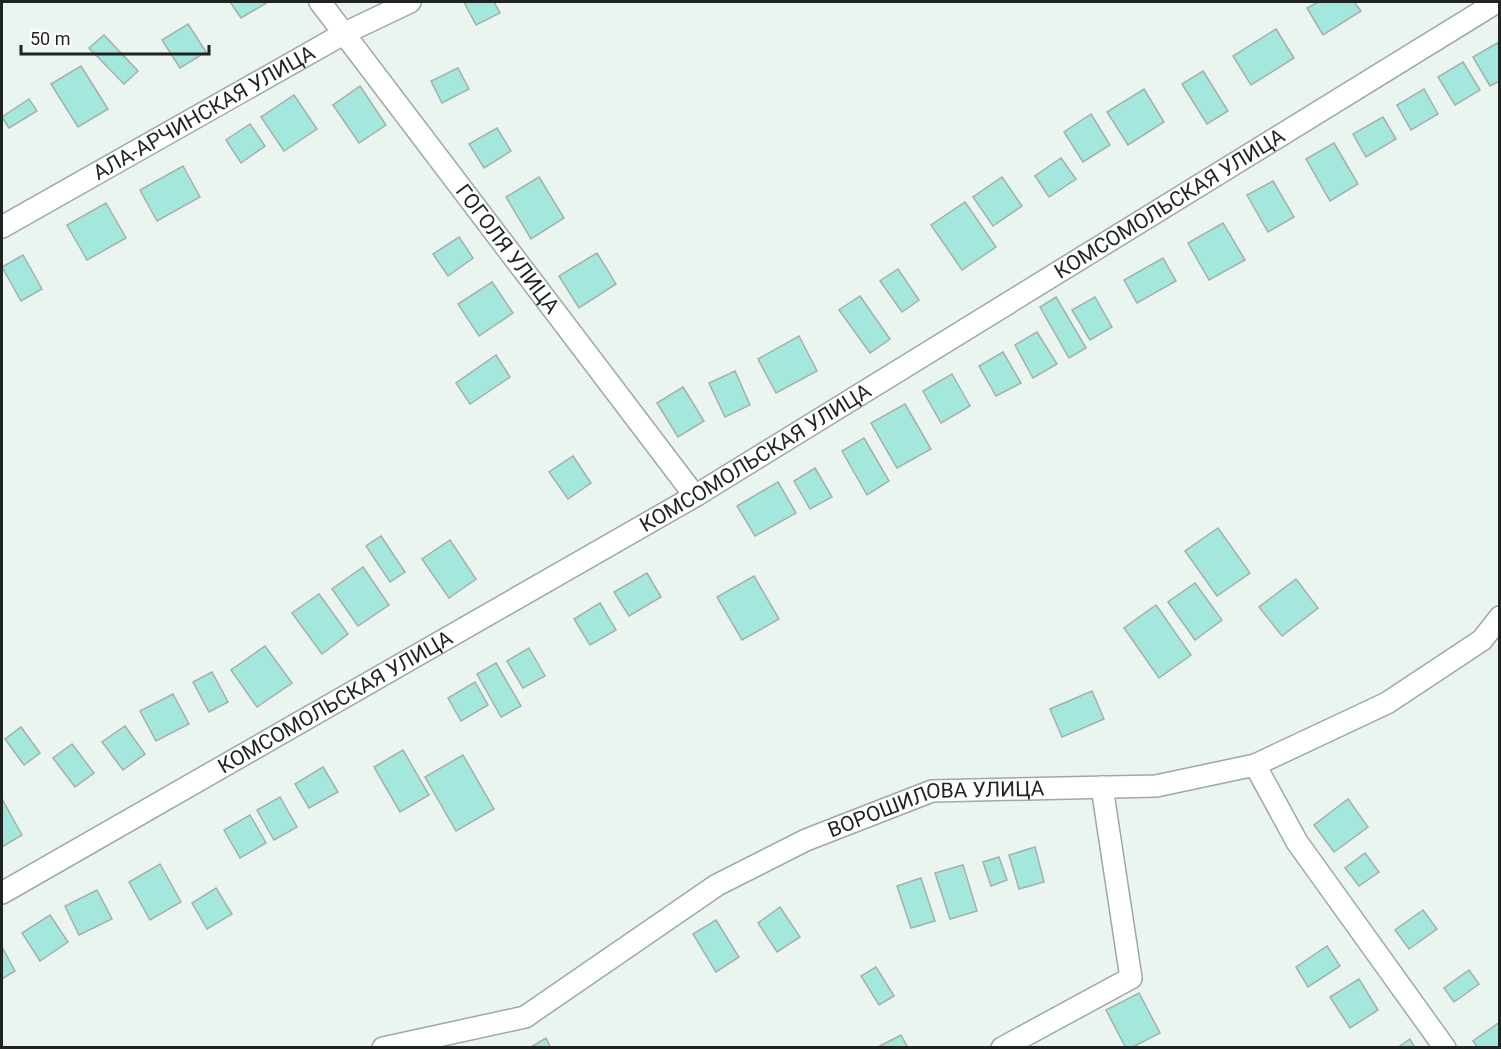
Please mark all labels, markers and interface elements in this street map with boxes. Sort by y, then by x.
scale bar [21,18,208,56]
text: 50 m [30,28,70,49]
street label: АЛА-АРЧИНСКАЯ УЛИЦА [89,40,319,185]
street label: КОМСОМОЛЬСКАЯ УЛИЦА [1050,124,1289,284]
street label: ГОГОЛЯ УЛИЦА [451,180,564,318]
street label: КОМСОМОЛЬСКАЯ УЛИЦА [636,378,875,537]
street label: КОМСОМОЛЬСКАЯ УЛИЦА [214,625,457,779]
street label: ВОРОШИЛОВА УЛИЦА [824,776,1045,842]

